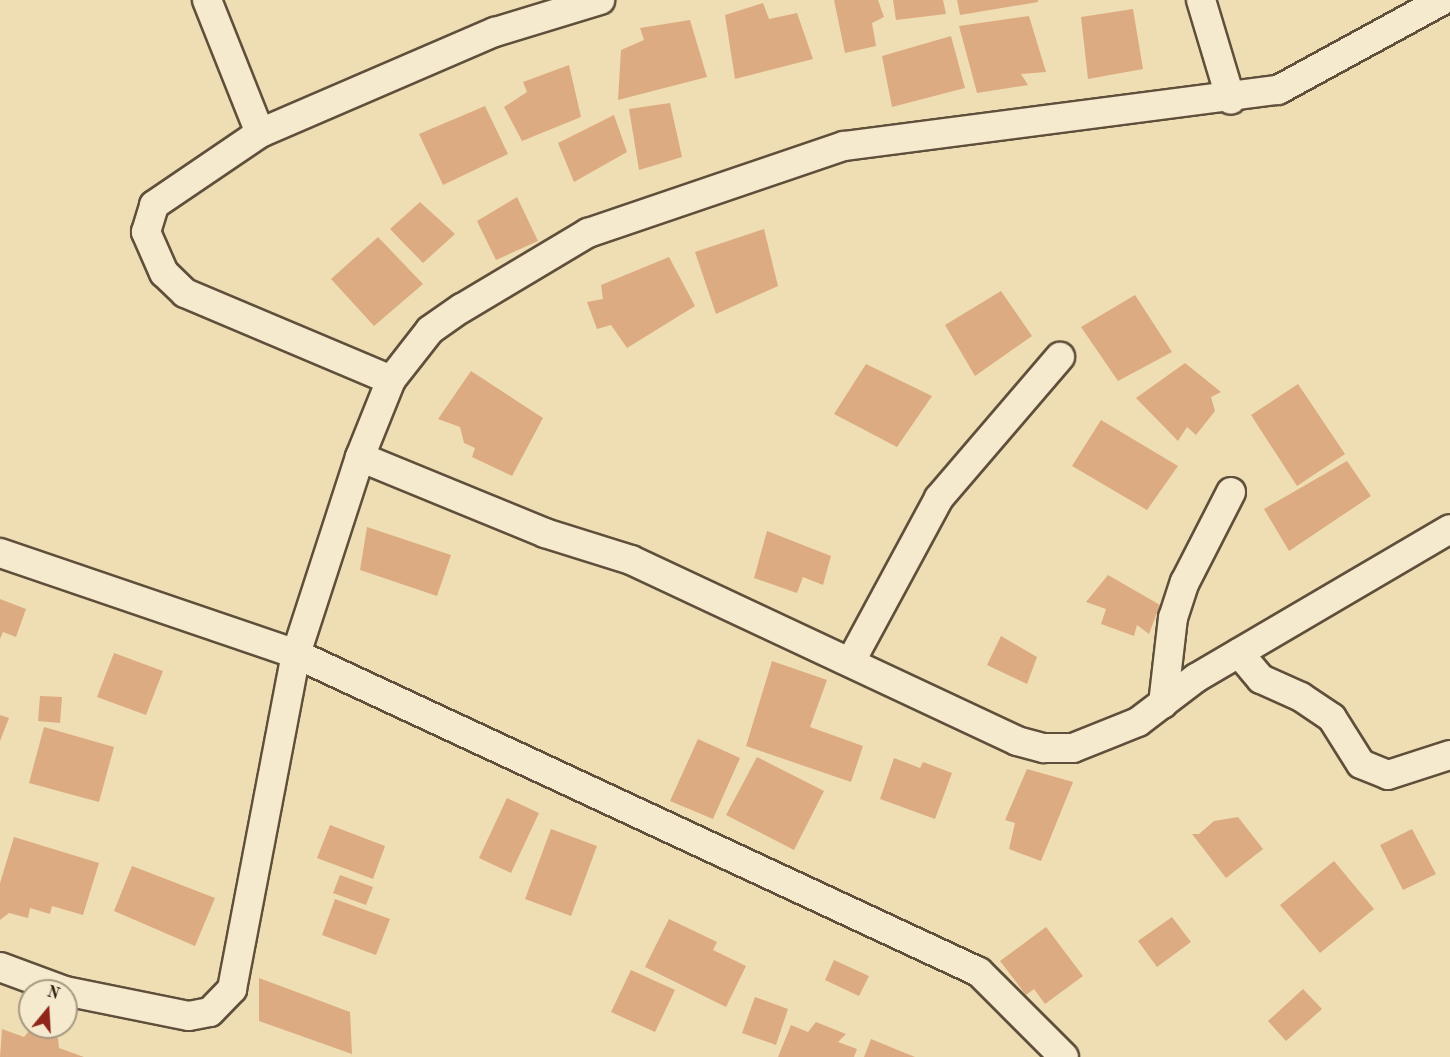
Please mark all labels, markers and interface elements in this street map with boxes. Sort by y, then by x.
north arrow [18,979,78,1039]
text: N [45,984,61,1003]

